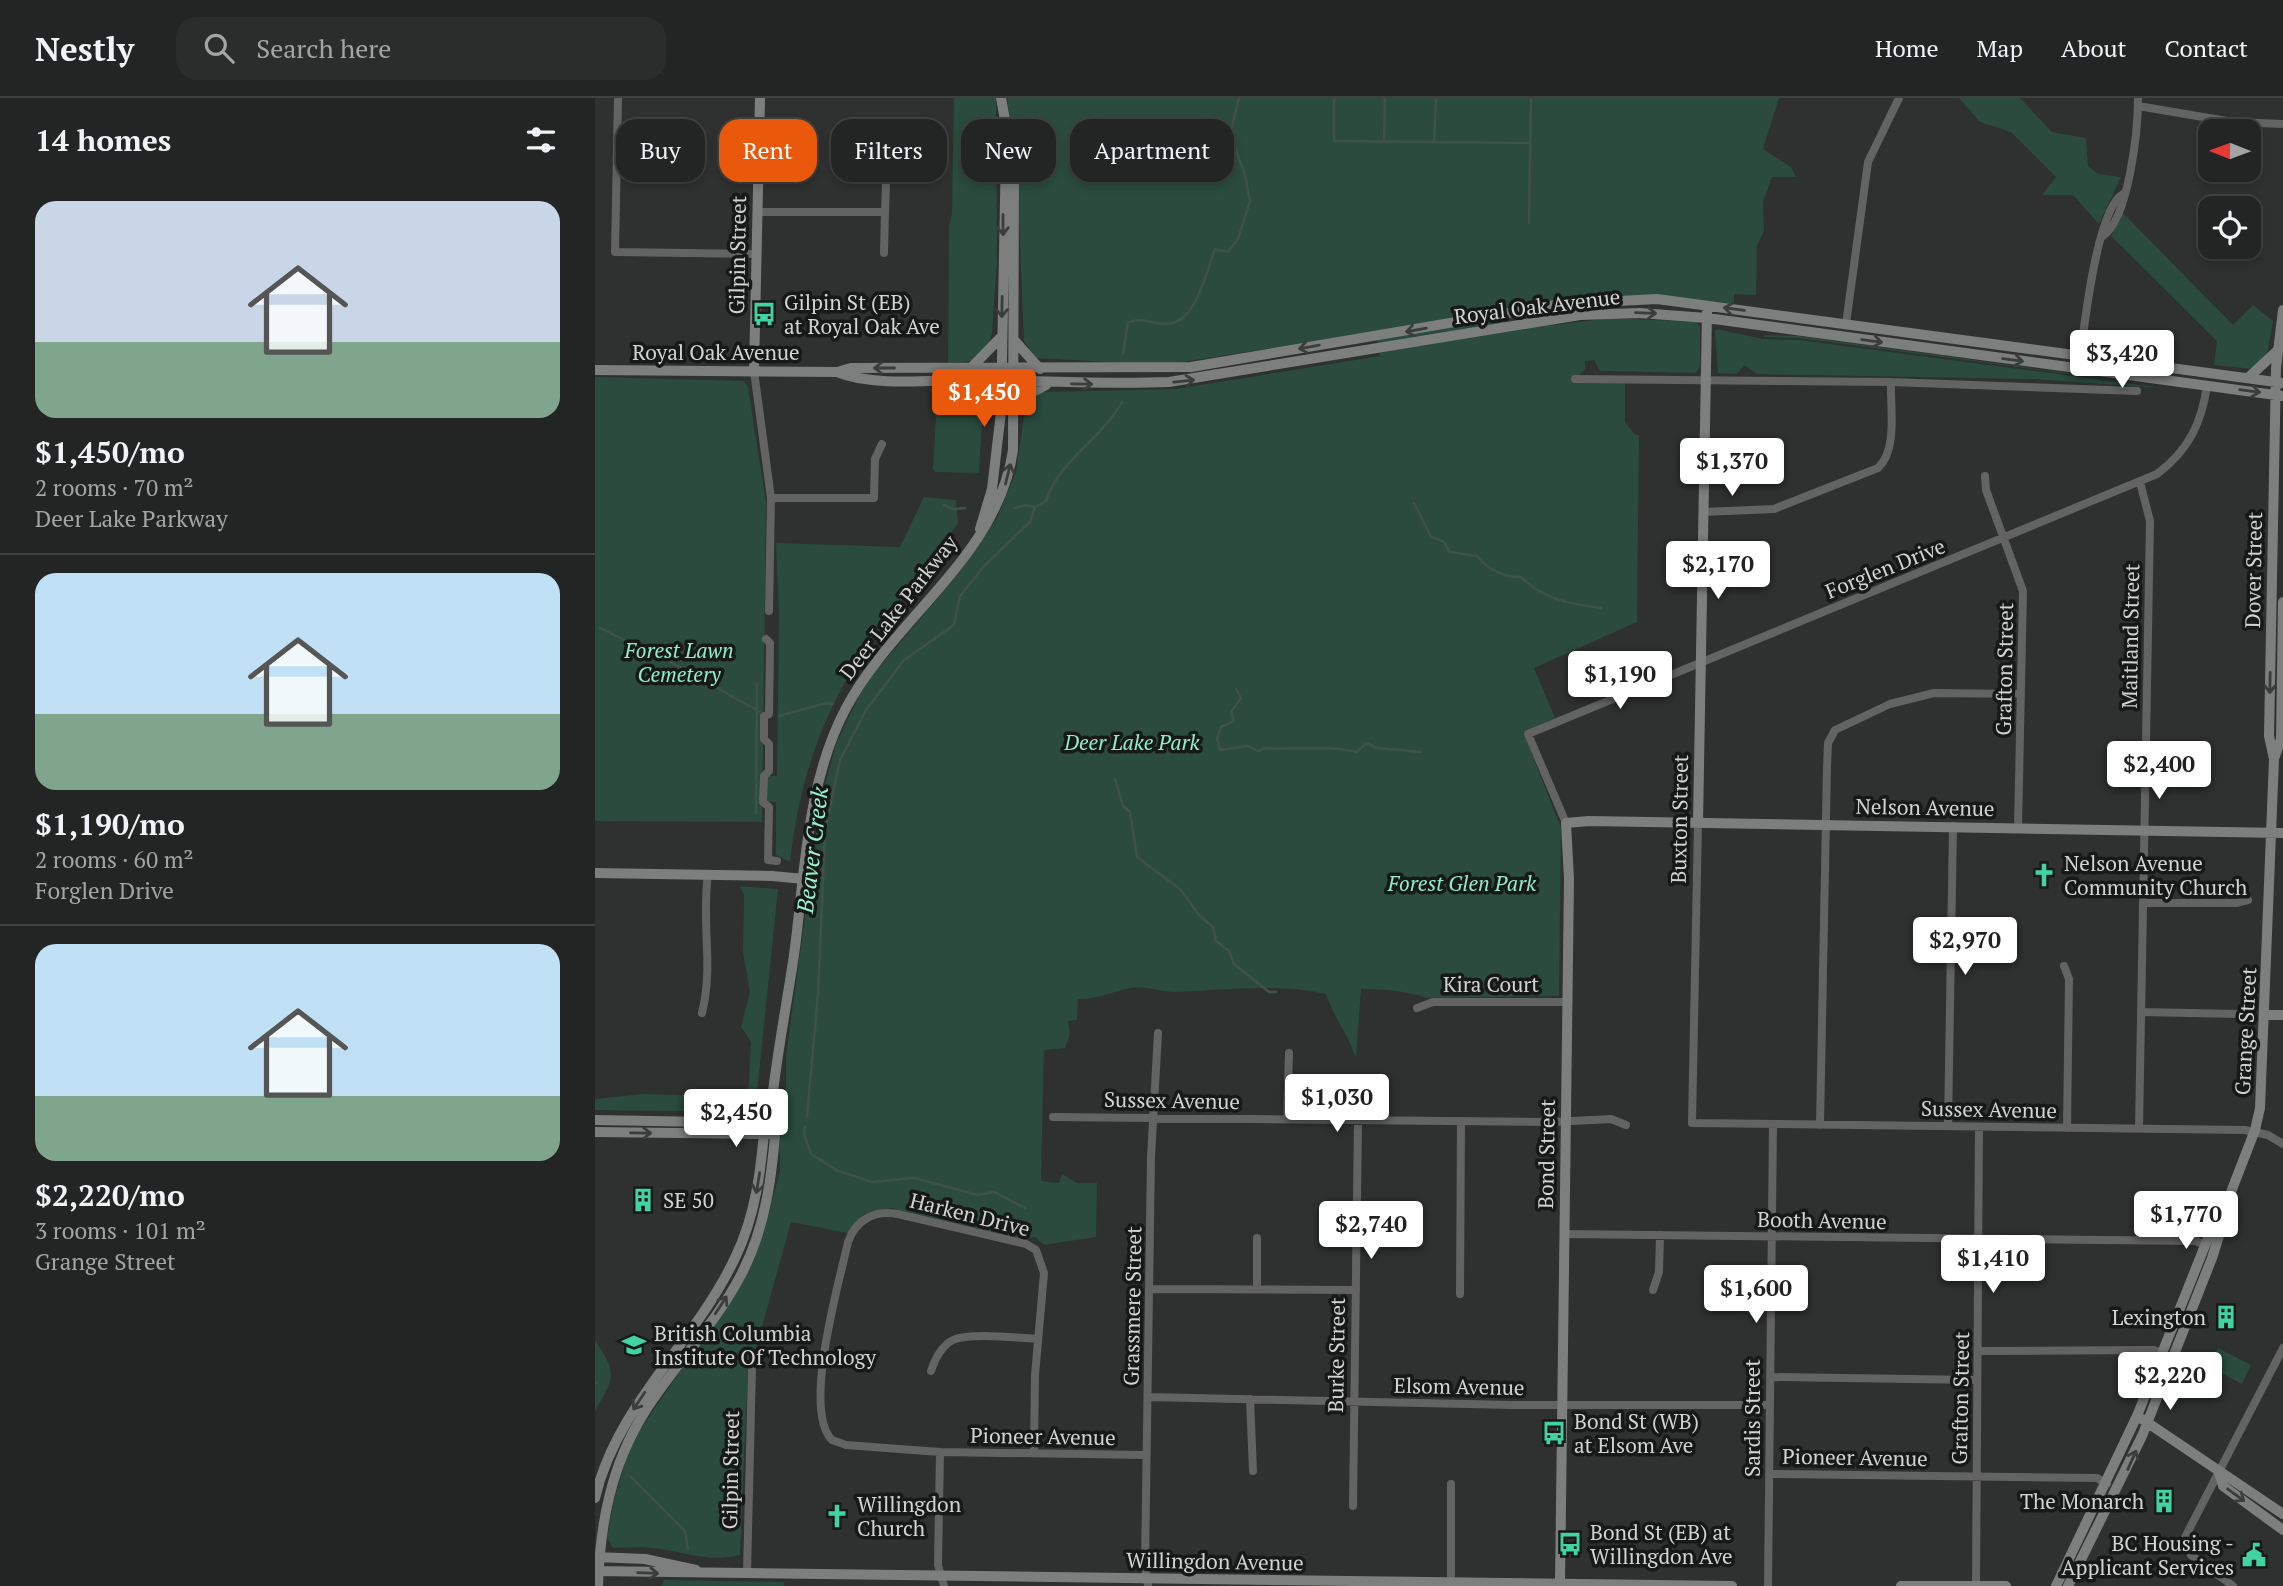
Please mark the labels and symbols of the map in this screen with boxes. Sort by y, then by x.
north arrow [2198,119,2261,182]
street label: Gilpin Street [722,195,752,315]
one-way arrow [996,213,1010,236]
street label: Royal Oak Avenue [1452,282,1622,330]
place label: Gilpin St (EB) at Royal Oak Ave [784,288,940,340]
one-way arrow [995,296,1009,319]
bus stop icon: Gilpin St (EB) at Royal Oak Ave [750,300,778,328]
one-way arrow [1723,302,1745,315]
one-way arrow [1634,307,1657,320]
one-way arrow [1405,324,1428,338]
pin: $3,420 [2065,330,2179,390]
one-way arrow [1860,334,1883,347]
street label: Royal Oak Avenue [632,338,800,366]
one-way arrow [1298,341,1321,354]
one-way arrow [2001,353,2024,366]
one-way arrow [873,361,896,375]
pin: $1,450 [927,370,1041,429]
one-way arrow [1172,374,1195,387]
one-way arrow [1070,377,1093,391]
one-way arrow [2238,385,2261,398]
pin: $1,370 [1675,438,1789,498]
one-way arrow [1002,464,1015,486]
street label: Dover Street [2238,511,2268,628]
street label: Deer Lake Parkway [833,529,963,685]
street label: Forglen Drive [1821,531,1949,605]
pin: $2,170 [1661,542,1775,601]
street label: Maitland Street [2115,563,2145,709]
street label: Grafton Street [1989,602,2019,736]
park label: Forest Lawn Cemetery [623,636,734,688]
pin: $1,190 [1563,652,1677,711]
one-way arrow [2264,672,2277,695]
park label: Deer Lake Park [1063,728,1201,756]
pin: $2,400 [2102,742,2216,801]
street label: Buxton Street [1664,754,1694,884]
water label: Beaver Creek [789,784,835,916]
street label: Nelson Avenue [1855,792,1995,822]
place label: Nelson Avenue Community Church [2064,849,2247,901]
church icon: Nelson Avenue Community Church [2030,861,2058,889]
park label: Forest Glen Park [1387,869,1537,897]
pin: $2,970 [1908,918,2022,977]
street label: Grange Street [2228,966,2262,1096]
street label: Kira Court [1443,970,1539,998]
pin: $1,030 [1280,1074,1394,1134]
street label: Sussex Avenue [1104,1085,1240,1115]
pin: $2,450 [679,1090,793,1149]
street label: Sussex Avenue [1921,1094,2057,1124]
street label: Bond Street [1531,1099,1561,1209]
one-way arrow [629,1126,652,1140]
one-way arrow [752,1171,765,1194]
building icon: SE 50 [629,1186,657,1214]
place label: SE 50 [663,1186,714,1214]
street label: Harken Drive [907,1186,1033,1242]
pin: $1,770 [2129,1192,2243,1251]
pin: $2,740 [1314,1202,1428,1261]
street label: Booth Avenue [1757,1205,1887,1235]
street label: Grassmere Street [1117,1226,1147,1386]
pin: $1,410 [1936,1236,2050,1295]
pin: $1,600 [1699,1266,1813,1325]
one-way arrow [714,1296,728,1315]
street label: Burke Street [1321,1297,1351,1413]
place label: Lexington [2112,1303,2207,1331]
building icon: Lexington [2212,1303,2240,1331]
place label: British Columbia Institute Of Technology [654,1319,877,1371]
school or university icon: British Columbia Institute Of Technology [620,1331,648,1359]
street label: Grafton Street [1945,1331,1975,1465]
pin: $2,220 [2113,1352,2227,1412]
street label: Sardis Street [1738,1359,1766,1477]
street label: Elsom Avenue [1393,1371,1525,1401]
one-way arrow [632,1391,646,1411]
place label: Bond St (WB) at Elsom Ave [1574,1407,1699,1459]
street label: Gilpin Street [715,1410,745,1530]
bus stop icon: Bond St (WB) at Elsom Ave [1540,1419,1568,1447]
street label: Pioneer Avenue [970,1421,1116,1451]
street label: Pioneer Avenue [1782,1442,1928,1472]
one-way arrow [2126,1449,2139,1471]
place label: The Monarch [2020,1487,2144,1515]
building icon: The Monarch [2150,1487,2178,1515]
one-way arrow [2226,1488,2245,1503]
place label: Willingdon Church [857,1490,962,1542]
church icon: Willingdon Church [823,1502,851,1530]
place label: Bond St (EB) at Willingdon Ave [1590,1518,1733,1570]
place label: BC Housing - Applicant Services [2061,1529,2234,1581]
bus stop icon: Bond St (EB) at Willingdon Ave [1556,1530,1584,1558]
public building icon: BC Housing - Applicant Services [2240,1541,2268,1569]
street label: Willingdon Avenue [1126,1545,1304,1577]
one-way arrow [637,1566,660,1579]

